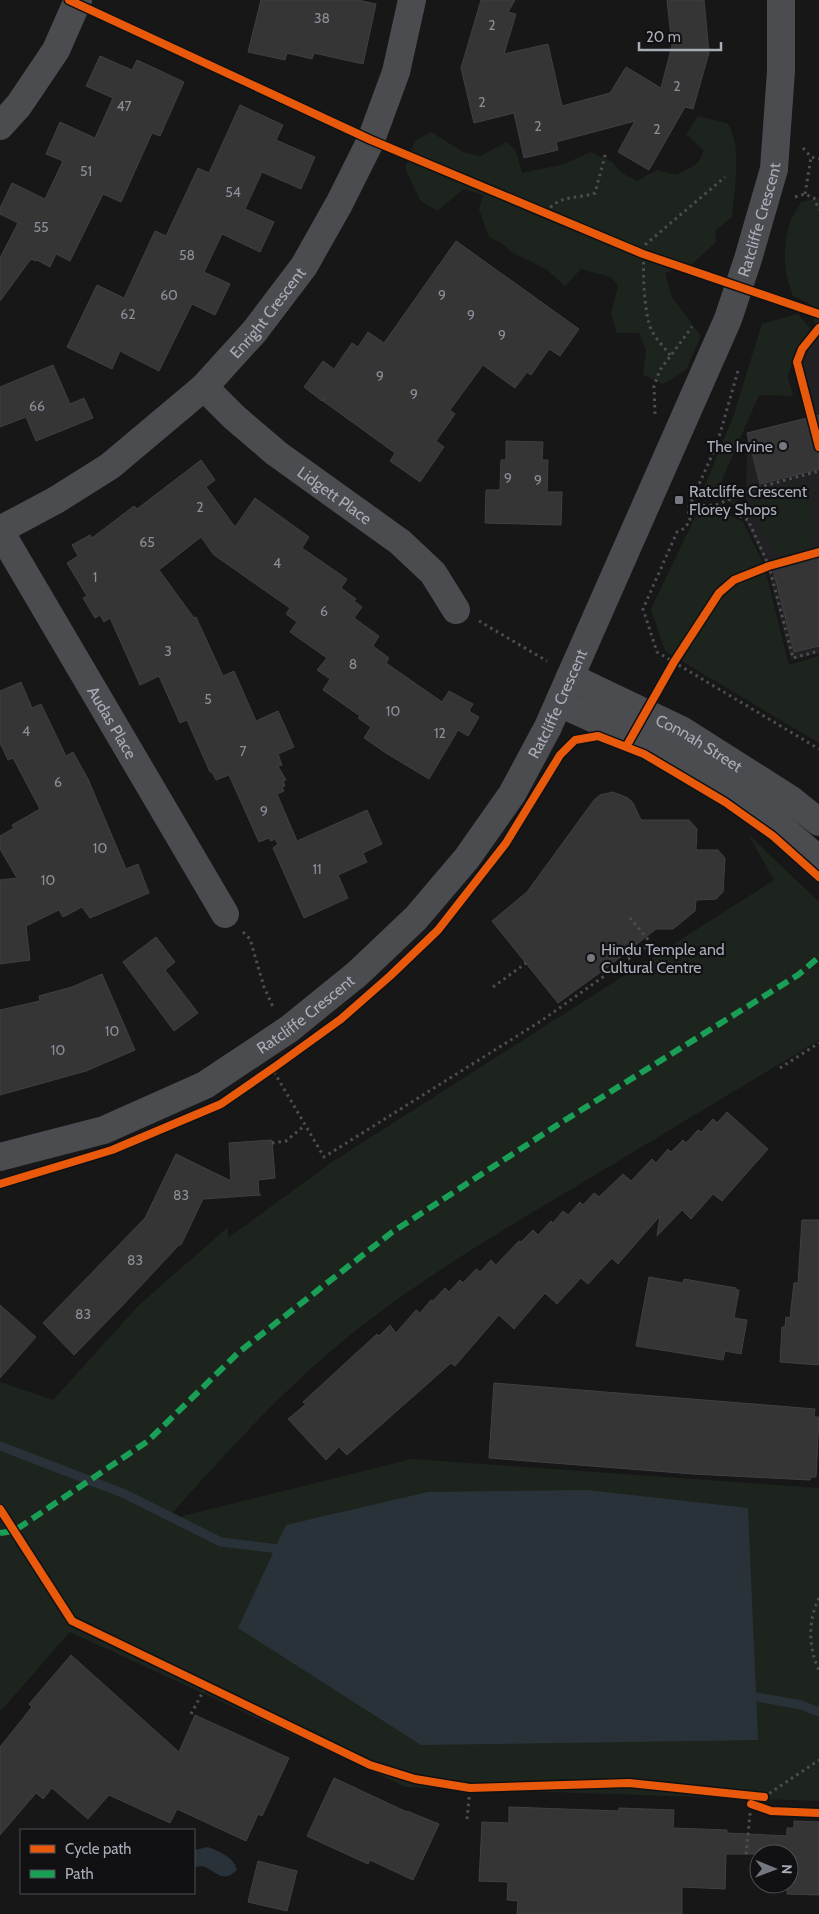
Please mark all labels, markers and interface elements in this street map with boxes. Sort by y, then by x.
house number: 38 [314,9,330,27]
house number: 2 [488,16,496,34]
scale bar [639,20,722,52]
text: 20 m [646,28,681,46]
house number: 2 [673,77,681,95]
house number: 2 [478,93,486,111]
house number: 47 [116,97,132,115]
house number: 2 [534,117,542,135]
house number: 2 [653,120,661,138]
street label: Ratcliffe Crescent [734,161,784,279]
house number: 51 [80,162,92,180]
house number: 54 [225,183,241,201]
house number: 55 [33,218,49,236]
house number: 58 [179,246,195,264]
street label: Enright Crescent [226,263,310,362]
house number: 60 [160,286,178,304]
house number: 9 [438,286,446,304]
house number: 62 [120,305,136,323]
house number: 9 [467,306,475,324]
house number: 9 [498,326,506,344]
house number: 9 [376,367,384,385]
house number: 9 [410,385,418,403]
house number: 66 [29,397,45,415]
place label: The Irvine [707,437,773,456]
marker: The Irvine [777,440,789,452]
street label: Lidgett Place [294,463,375,529]
house number: 9 [504,469,512,487]
house number: 9 [534,471,542,489]
place label: Ratcliffe Crescent Florey Shops [689,482,808,519]
marker: Ratcliffe Crescent Florey Shops [673,494,685,506]
house number: 2 [196,498,204,516]
house number: 65 [139,533,155,551]
house number: 4 [273,554,281,572]
house number: 1 [93,568,97,586]
house number: 6 [320,602,328,620]
house number: 3 [164,642,172,660]
street label: Ratcliffe Crescent [524,646,591,762]
house number: 8 [349,655,357,673]
street label: Audas Place [83,683,141,762]
house number: 5 [204,690,212,708]
house number: 10 [386,702,400,720]
street label: Connah Street [653,710,746,777]
house number: 4 [22,722,30,740]
house number: 12 [434,724,446,742]
house number: 7 [239,742,247,760]
house number: 6 [54,773,62,791]
house number: 9 [260,802,268,820]
house number: 10 [93,839,107,857]
house number: 11 [312,860,322,878]
house number: 10 [41,871,55,889]
place label: Hindu Temple and Cultural Centre [601,940,725,977]
marker: Hindu Temple and Cultural Centre [585,952,597,964]
street label: Ratcliffe Crescent [253,971,359,1058]
house number: 10 [105,1022,119,1040]
house number: 10 [51,1041,65,1059]
house number: 83 [173,1186,189,1204]
house number: 83 [127,1251,143,1269]
house number: 83 [75,1305,91,1323]
legend [20,1829,195,1894]
text: Cycle path [65,1840,131,1858]
north arrow [749,1844,799,1894]
text: N [778,1864,796,1874]
text: Path [65,1865,94,1883]

